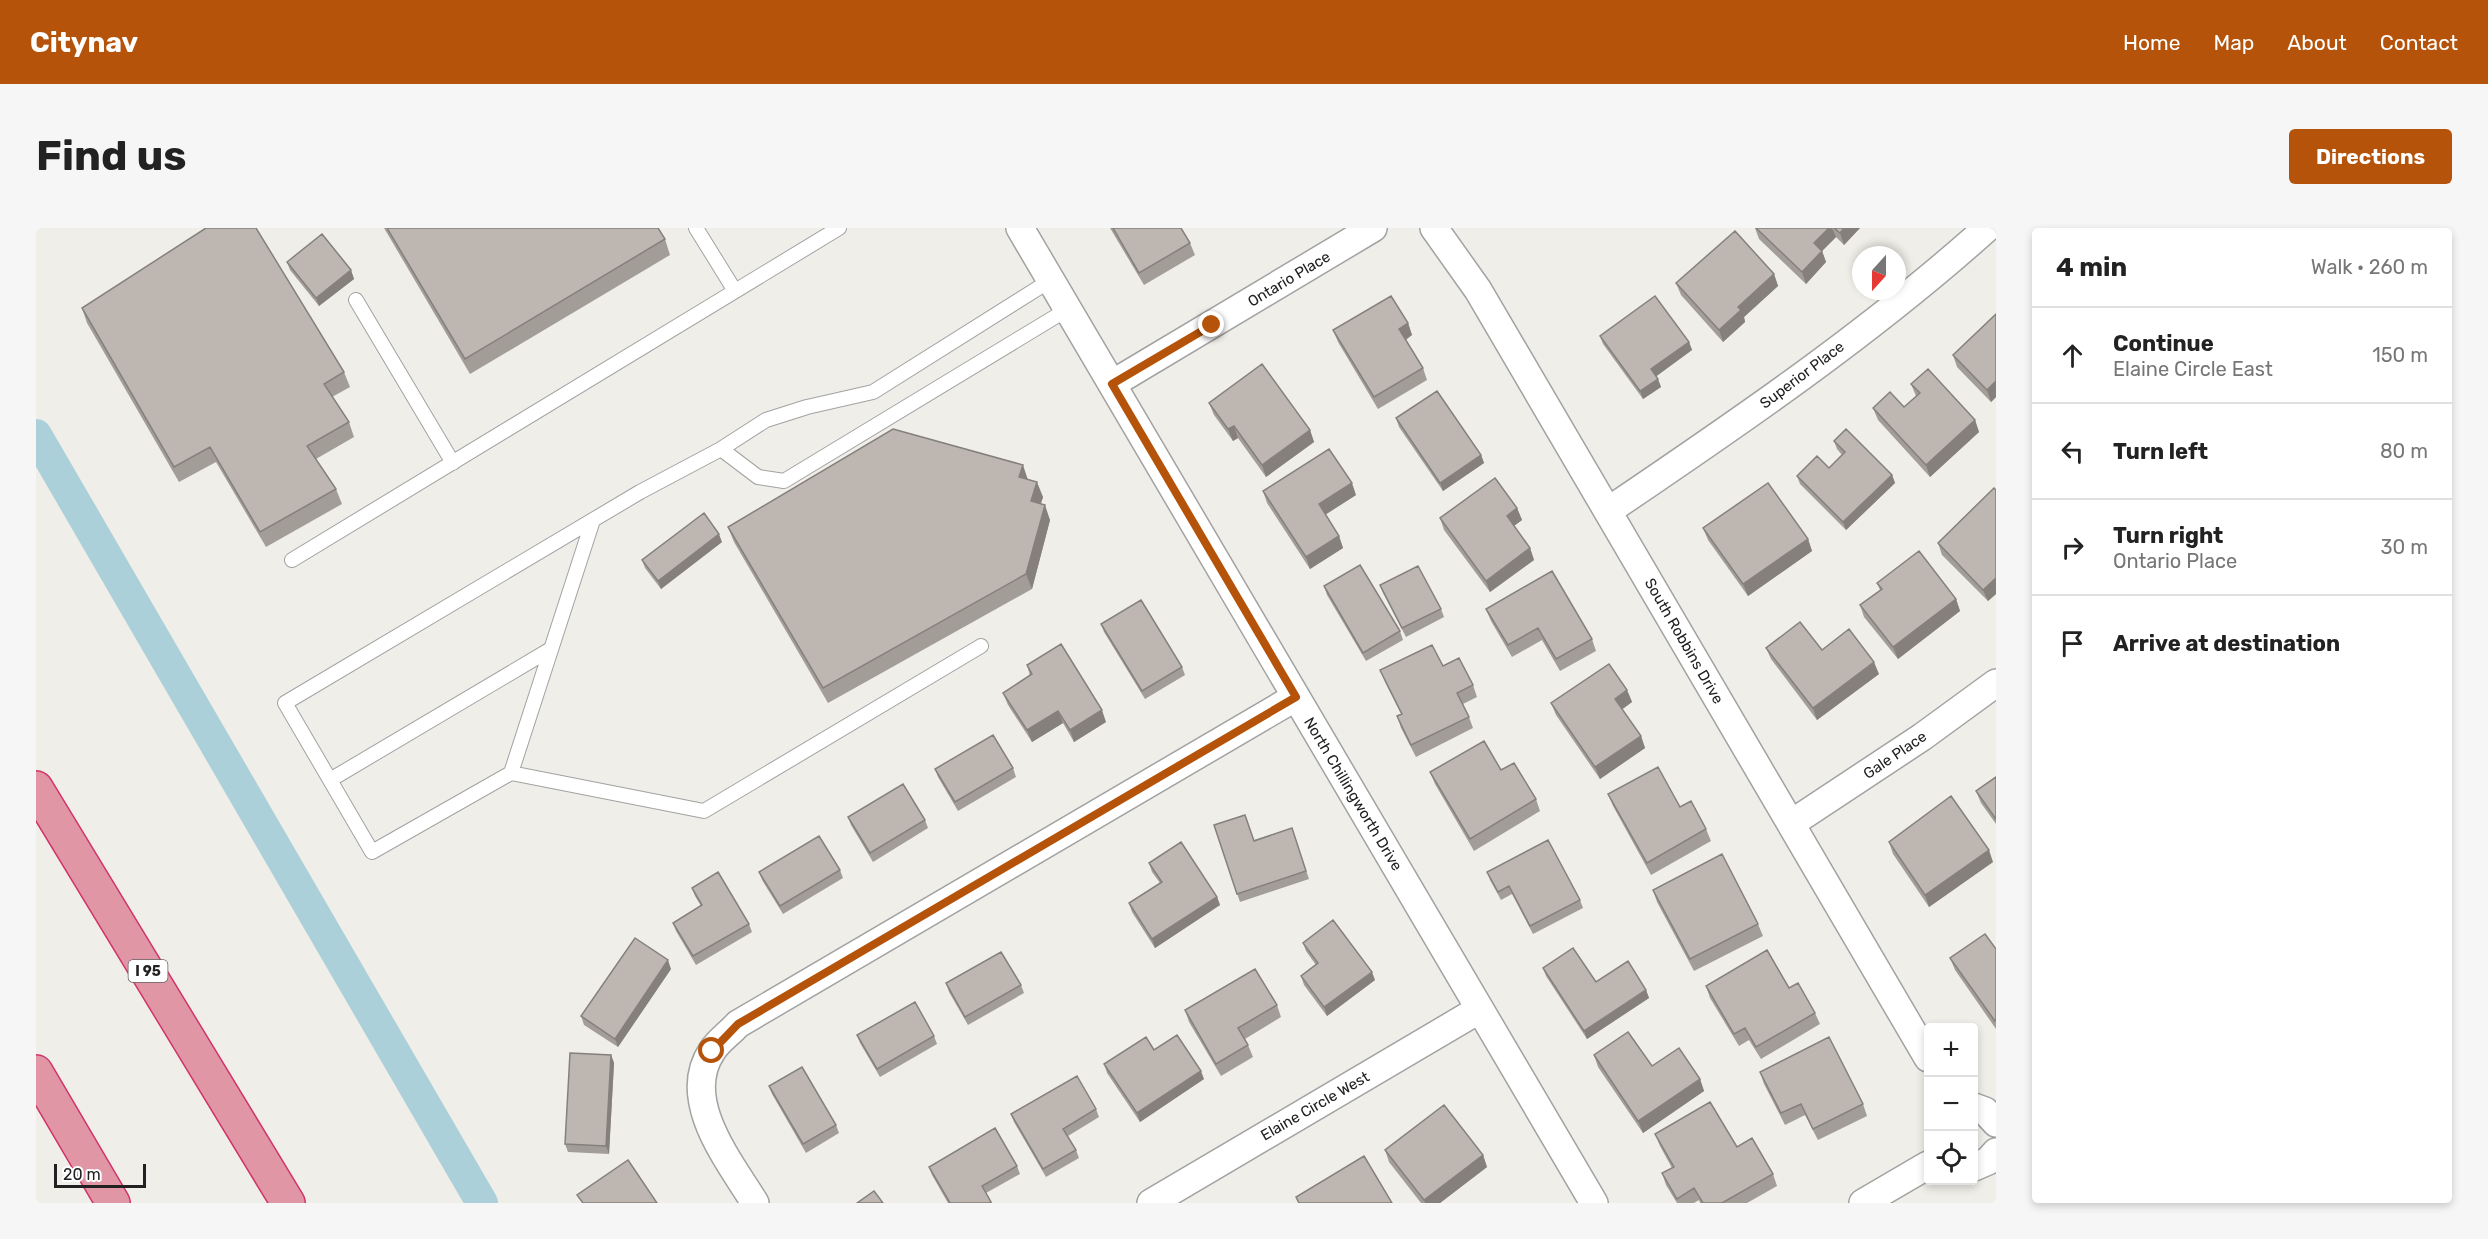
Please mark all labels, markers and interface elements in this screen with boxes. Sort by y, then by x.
text: Citynav [30,26,138,59]
text: Home [2123,30,2180,55]
text: Map [2213,30,2254,55]
text: About [2287,30,2347,55]
text: Contact [2380,30,2458,55]
button: Directions [2289,129,2452,184]
text: Find us [36,131,187,181]
north arrow [1852,246,1906,300]
street label: Ontario Place [1244,247,1334,311]
text: 4 min [2056,252,2127,283]
text: Walk · 260 m [2311,255,2428,279]
route end [1198,311,1224,337]
text: Continue [2113,330,2214,357]
street label: Superior Place [1756,337,1848,413]
icon: ahead [2056,339,2089,372]
text: 150 m [2372,343,2428,367]
text: Elaine Circle East [2113,357,2273,381]
icon: left [2056,435,2089,468]
text: Turn left [2113,438,2208,465]
text: 80 m [2380,439,2428,463]
text: Turn right [2113,522,2223,549]
icon: right [2056,531,2089,564]
text: 30 m [2381,535,2428,559]
text: Ontario Place [2113,549,2237,573]
street label: South Robbins Drive [1641,575,1727,707]
icon: arrive [2056,627,2089,660]
text: Arrive at destination [2113,630,2340,657]
street label: North Chillingworth Drive [1300,714,1406,874]
street label: Gale Place [1860,727,1930,783]
road number: I 95 [128,960,168,982]
map controls [1924,1023,1978,1185]
button: + [1924,1023,1978,1077]
route start [698,1037,724,1063]
street label: Elaine Circle West [1258,1068,1373,1144]
button: − [1924,1077,1978,1131]
button: locate [1924,1131,1978,1185]
scale bar [54,1161,146,1188]
text: 20 m [63,1165,101,1184]

